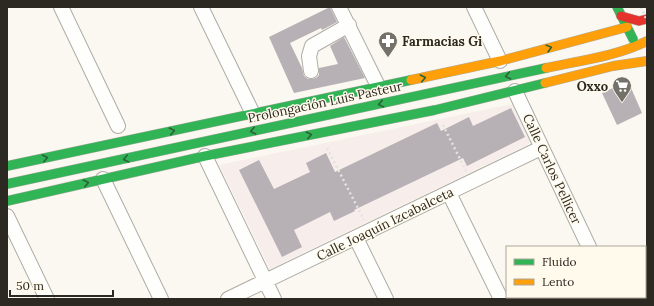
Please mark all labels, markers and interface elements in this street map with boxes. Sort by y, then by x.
pharmacy icon: Farmacias Gi [377,30,399,58]
place label: Farmacias Gi [402,33,482,50]
one-way arrow [546,45,553,53]
one-way arrow [504,72,511,80]
one-way arrow [420,75,426,83]
supermarket icon: Oxxo [611,75,633,103]
street label: Prolongación Luis Pasteur [246,77,404,127]
place label: Oxxo [577,78,608,95]
one-way arrow [377,99,384,107]
street label: Calle Carlos Pellicer [519,111,585,227]
one-way arrow [169,127,176,135]
one-way arrow [250,127,257,135]
one-way arrow [306,131,312,140]
one-way arrow [42,154,48,162]
one-way arrow [123,154,130,162]
one-way arrow [82,179,89,188]
street label: Calle Joaquín Izcabalceta [314,183,457,265]
legend [506,246,646,298]
text: Fluido [542,254,577,269]
scale bar [10,272,113,298]
text: Lento [542,274,574,289]
text: 50 m [16,278,44,293]

